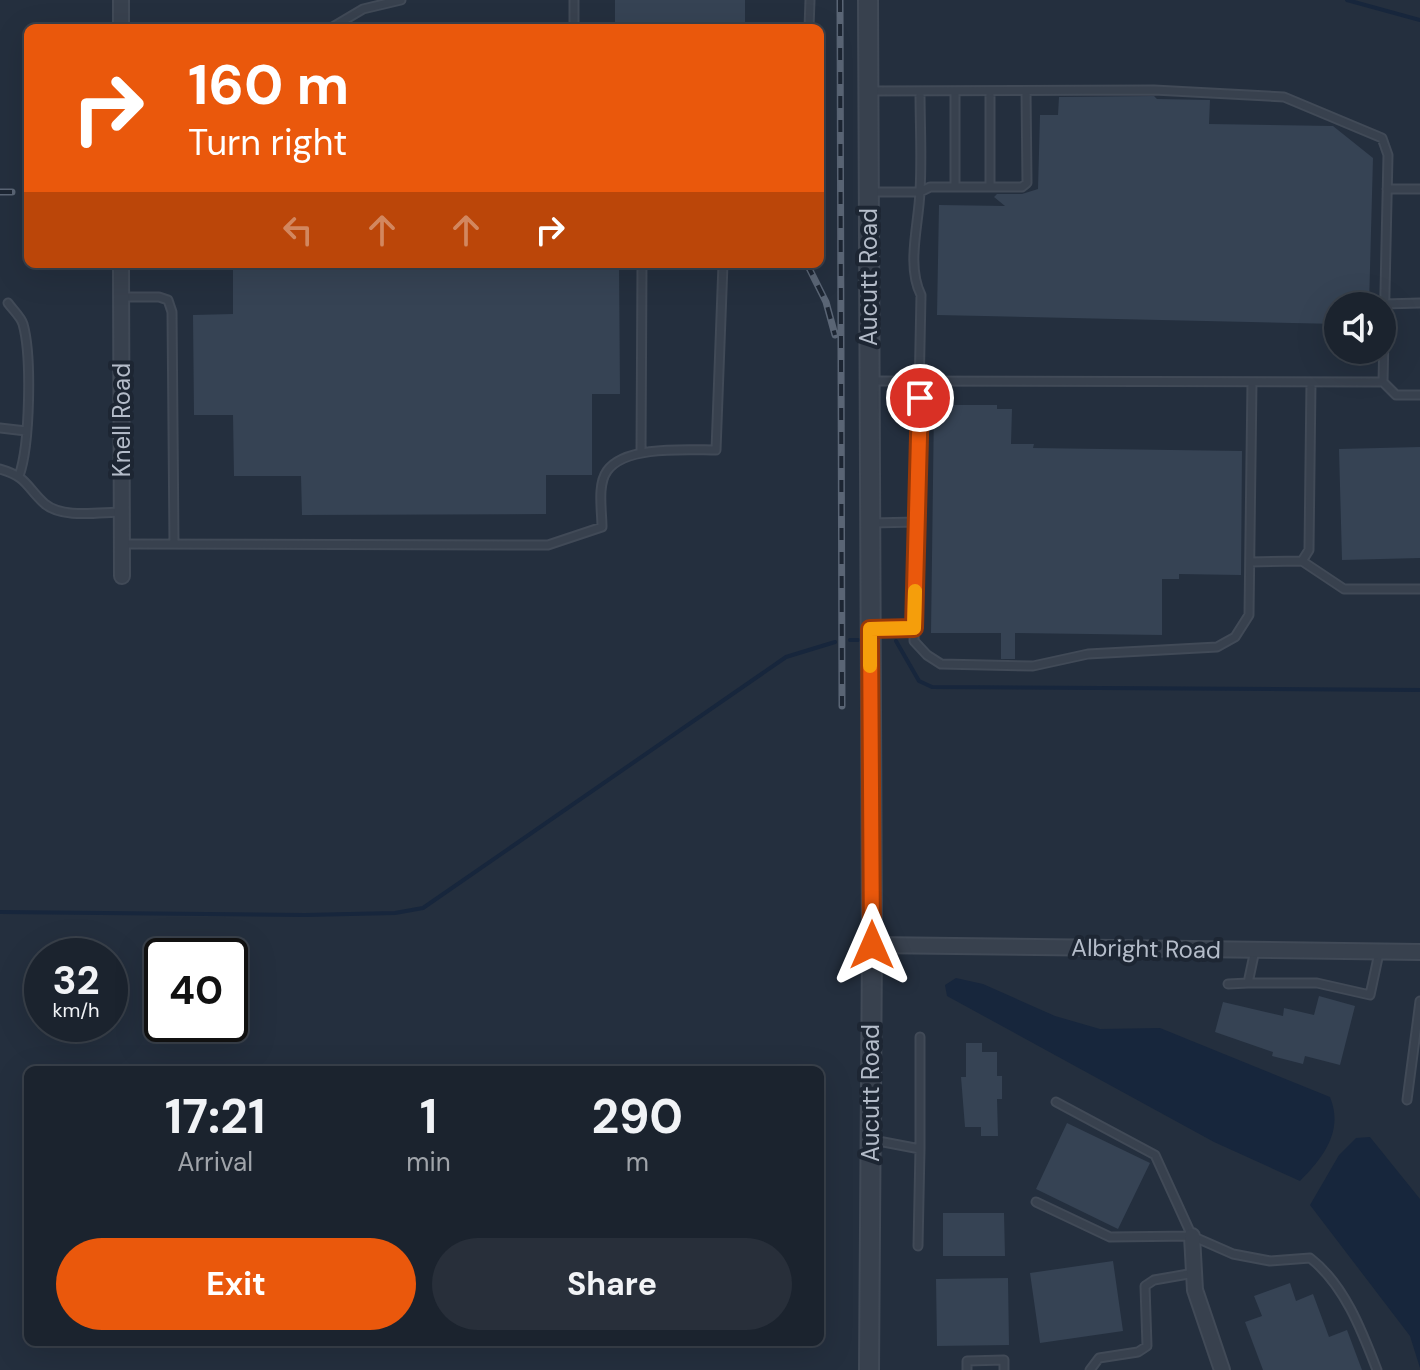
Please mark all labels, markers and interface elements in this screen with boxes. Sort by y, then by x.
text: 160 m [188,48,349,121]
icon: right [56,56,160,160]
text: Turn right [188,119,347,166]
icon: left [276,208,320,252]
icon: ahead [360,208,404,252]
icon: ahead [444,208,488,252]
icon: right [528,208,572,252]
street label: Aucutt Road [853,208,884,346]
map controls [1324,292,1396,364]
button: sound [1324,292,1396,364]
street label: Knell Road [106,363,137,477]
pin [886,364,954,432]
icon: arrive [898,376,942,420]
position arrow [830,903,914,987]
street label: Albright Road [1071,932,1221,965]
speed limit sign: 40 [144,938,248,1042]
text: 32 [52,954,100,1006]
text: km/h [52,997,100,1023]
street label: Aucutt Road [855,1024,886,1162]
text: 17:21 [165,1085,265,1148]
text: 1 [420,1085,437,1148]
text: 290 [591,1085,683,1148]
text: Arrival [177,1145,253,1179]
text: min [406,1145,451,1179]
text: m [626,1145,649,1179]
button: Exit [56,1238,416,1330]
button: Share [432,1238,792,1330]

